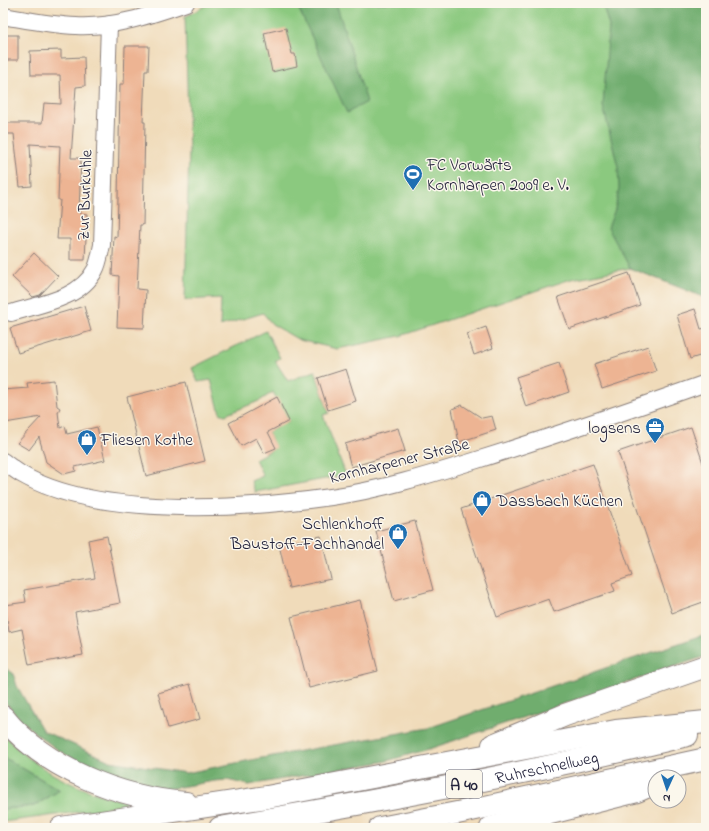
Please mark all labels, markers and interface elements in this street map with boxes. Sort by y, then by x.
street label: Zur Burkuhle [71,149,100,241]
place label: FC Vorwärts Kornharpen 2009 e. V. [426,153,570,198]
sports icon: FC Vorwärts Kornharpen 2009 e. V. [402,163,424,191]
place label: logsens [588,416,641,443]
office icon: logsens [644,416,666,444]
shop icon: Fliesen Kothe [76,428,98,456]
place label: Fliesen Kothe [100,428,193,453]
street label: Kornharpener Straße [327,432,472,491]
shop icon: Dassbach Küchen [471,489,493,517]
place label: Dassbach Küchen [495,489,623,514]
place label: Schlenkhoff Baustoff-Fachhandel [229,512,385,557]
shop icon: Schlenkhoff Baustoff-Fachhandel [387,522,409,550]
street label: Ruhrschnellweg [493,745,601,791]
north arrow [647,769,687,809]
road number: A 40 [446,770,482,798]
text: N [662,790,671,806]

